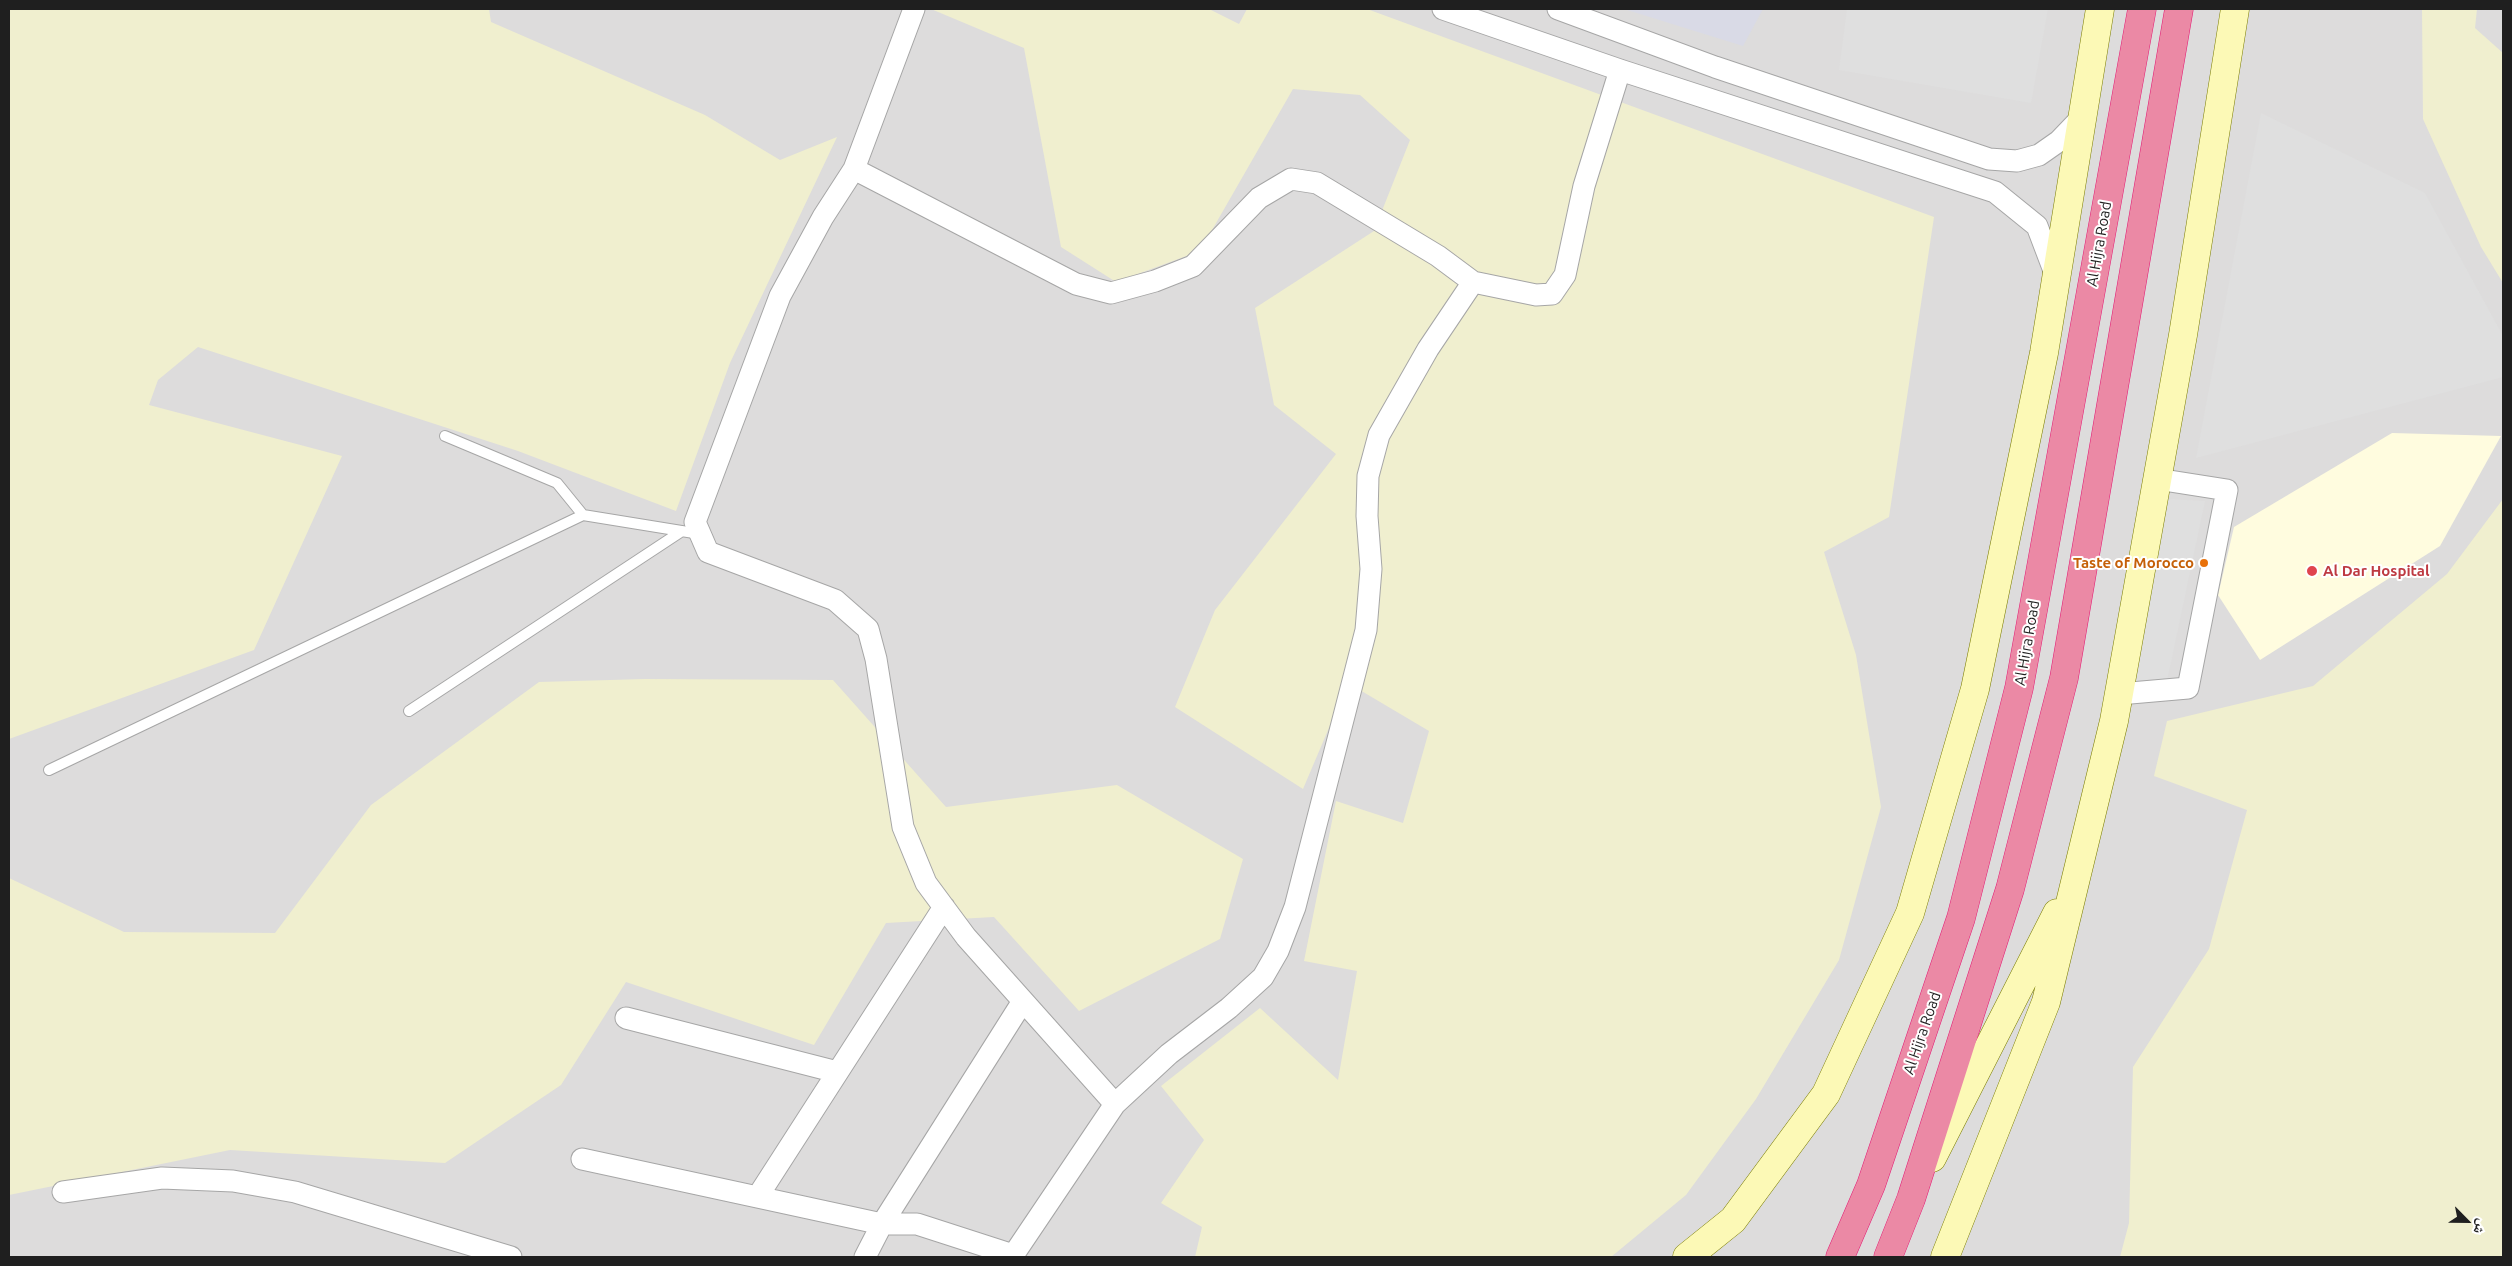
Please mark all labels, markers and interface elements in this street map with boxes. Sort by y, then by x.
street label: Al Hijra Road [2083,200,2115,288]
place label: Taste of Morocco [2073,554,2194,572]
marker: Taste of Morocco [2198,557,2210,569]
place label: Al Dar Hospital [2323,562,2430,580]
marker: Al Dar Hospital [2305,564,2319,578]
street label: Al Hijra Road [2011,599,2043,687]
street label: Al Hijra Road [1899,989,1945,1077]
north arrow [2442,1196,2492,1246]
text: ش [2471,1217,2491,1237]

